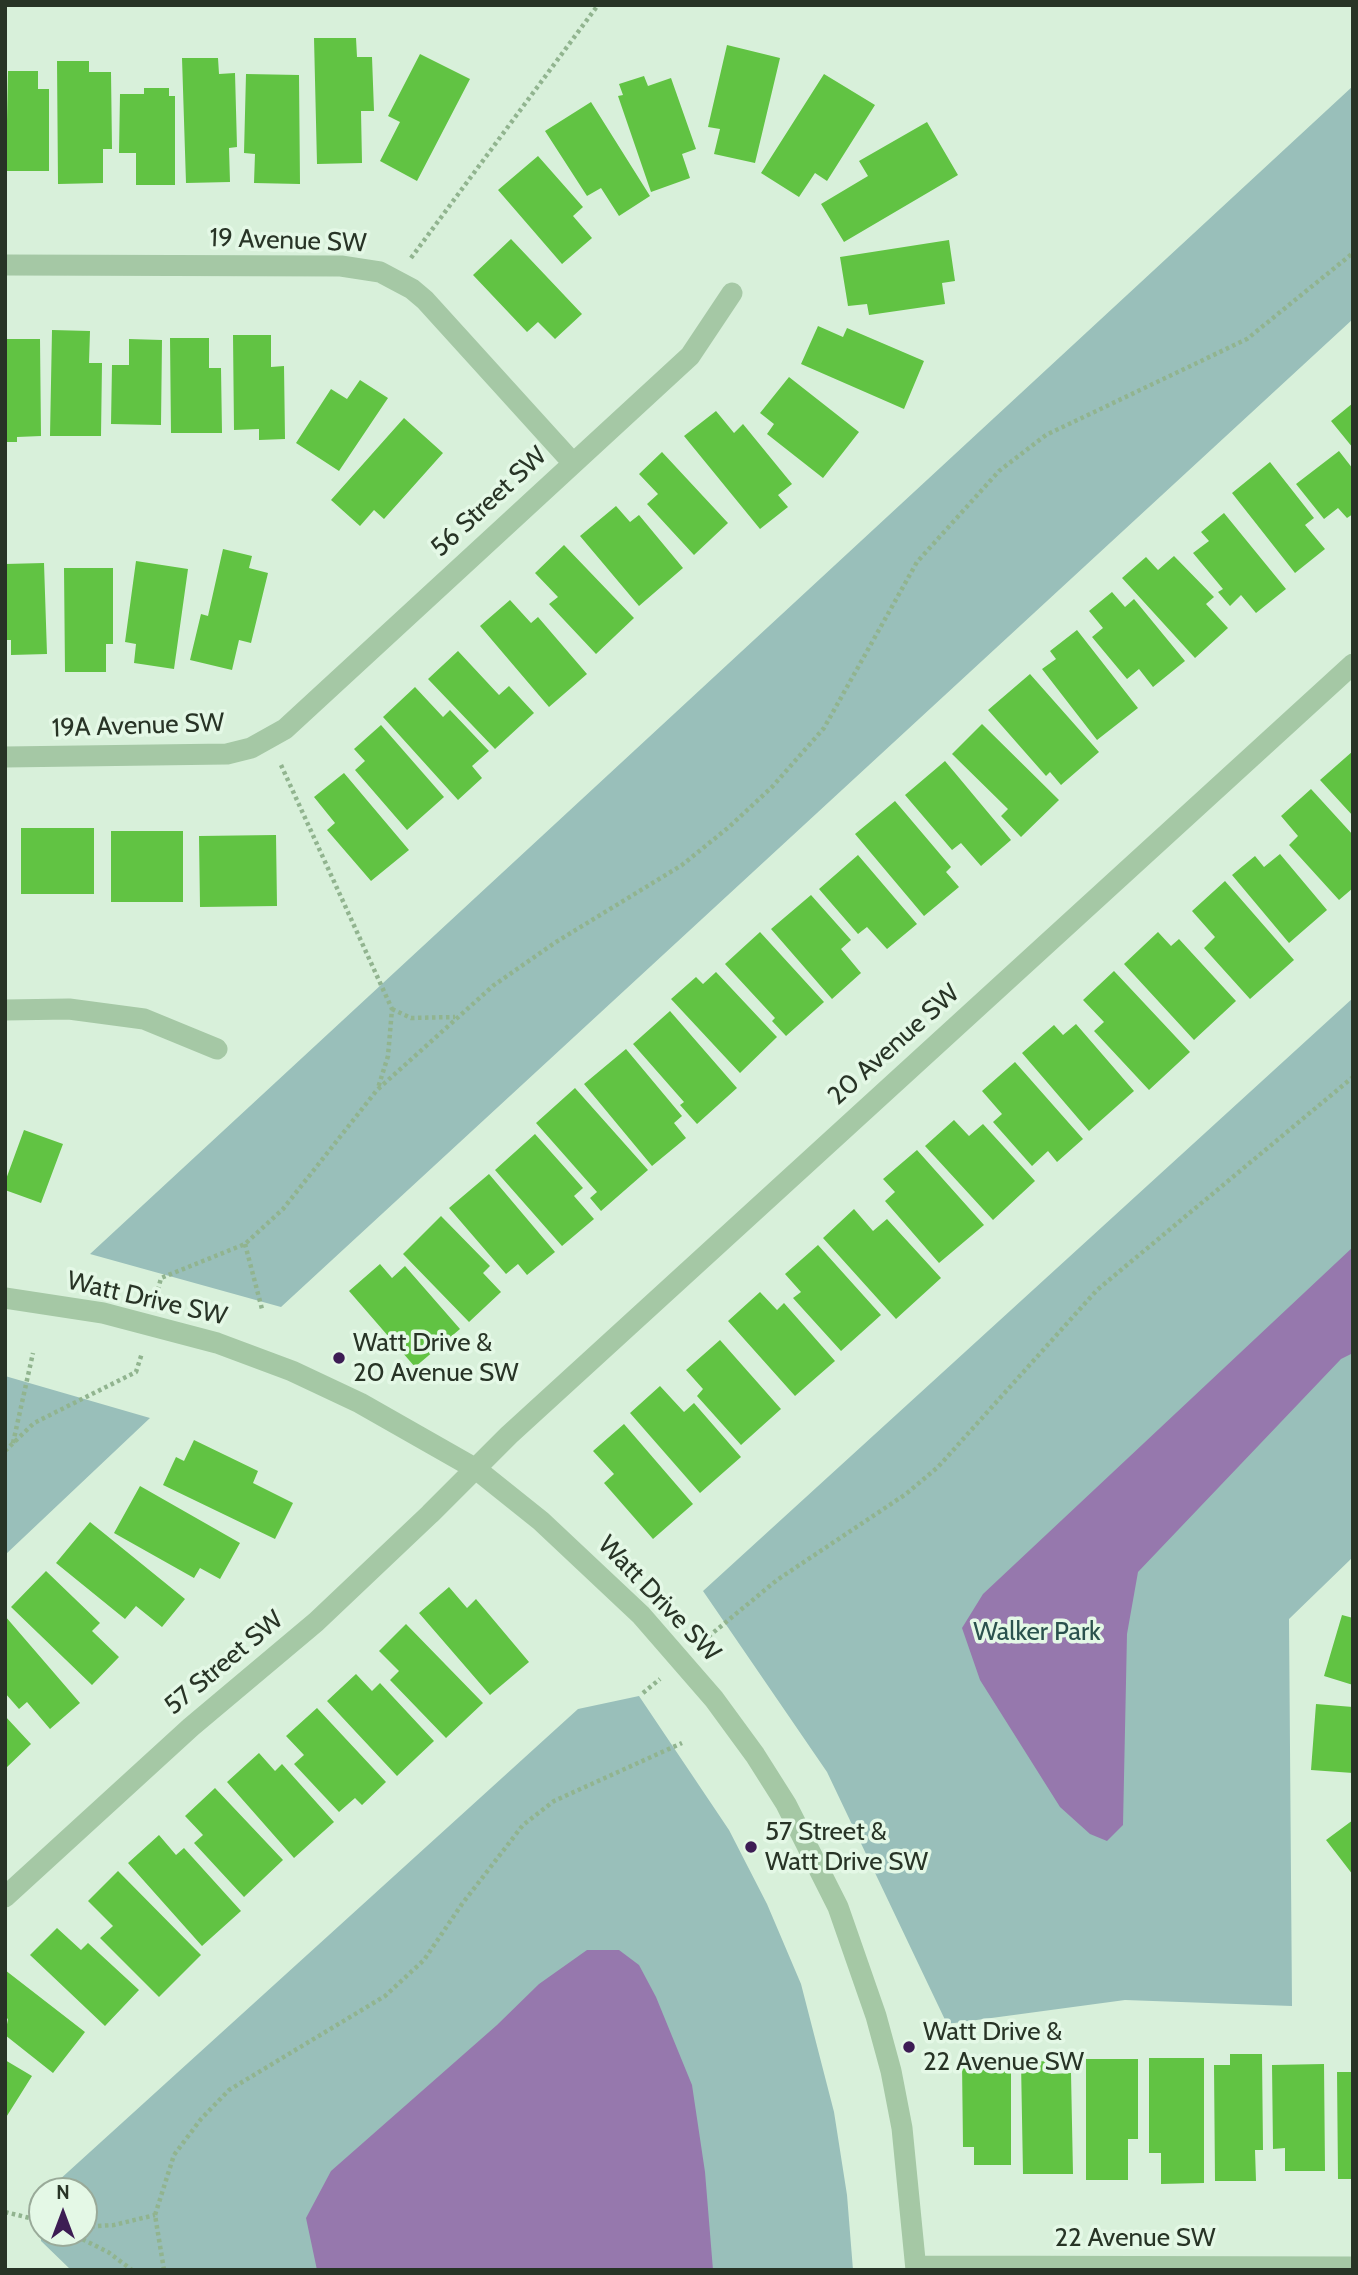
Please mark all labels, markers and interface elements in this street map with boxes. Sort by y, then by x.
street label: 19 Avenue SW [209,223,367,259]
street label: 56 Street SW [425,440,553,564]
street label: 19A Avenue SW [51,707,225,745]
street label: 20 Avenue SW [822,978,966,1112]
street label: Watt Drive SW [64,1265,230,1333]
place label: Watt Drive & 20 Avenue SW [353,1327,519,1388]
marker: Watt Drive & 20 Avenue SW [331,1350,347,1366]
street label: Watt Drive SW [591,1530,727,1668]
street label: 57 Street SW [158,1604,290,1722]
park label: Walker Park [973,1616,1101,1648]
place label: 57 Street & Watt Drive SW [765,1816,928,1878]
marker: 57 Street & Watt Drive SW [743,1839,759,1855]
place label: Watt Drive & 22 Avenue SW [923,2016,1084,2078]
marker: Watt Drive & 22 Avenue SW [901,2039,917,2055]
north arrow [28,2177,98,2247]
text: N [56,2181,70,2204]
street label: 22 Avenue SW [1054,2222,1216,2254]

